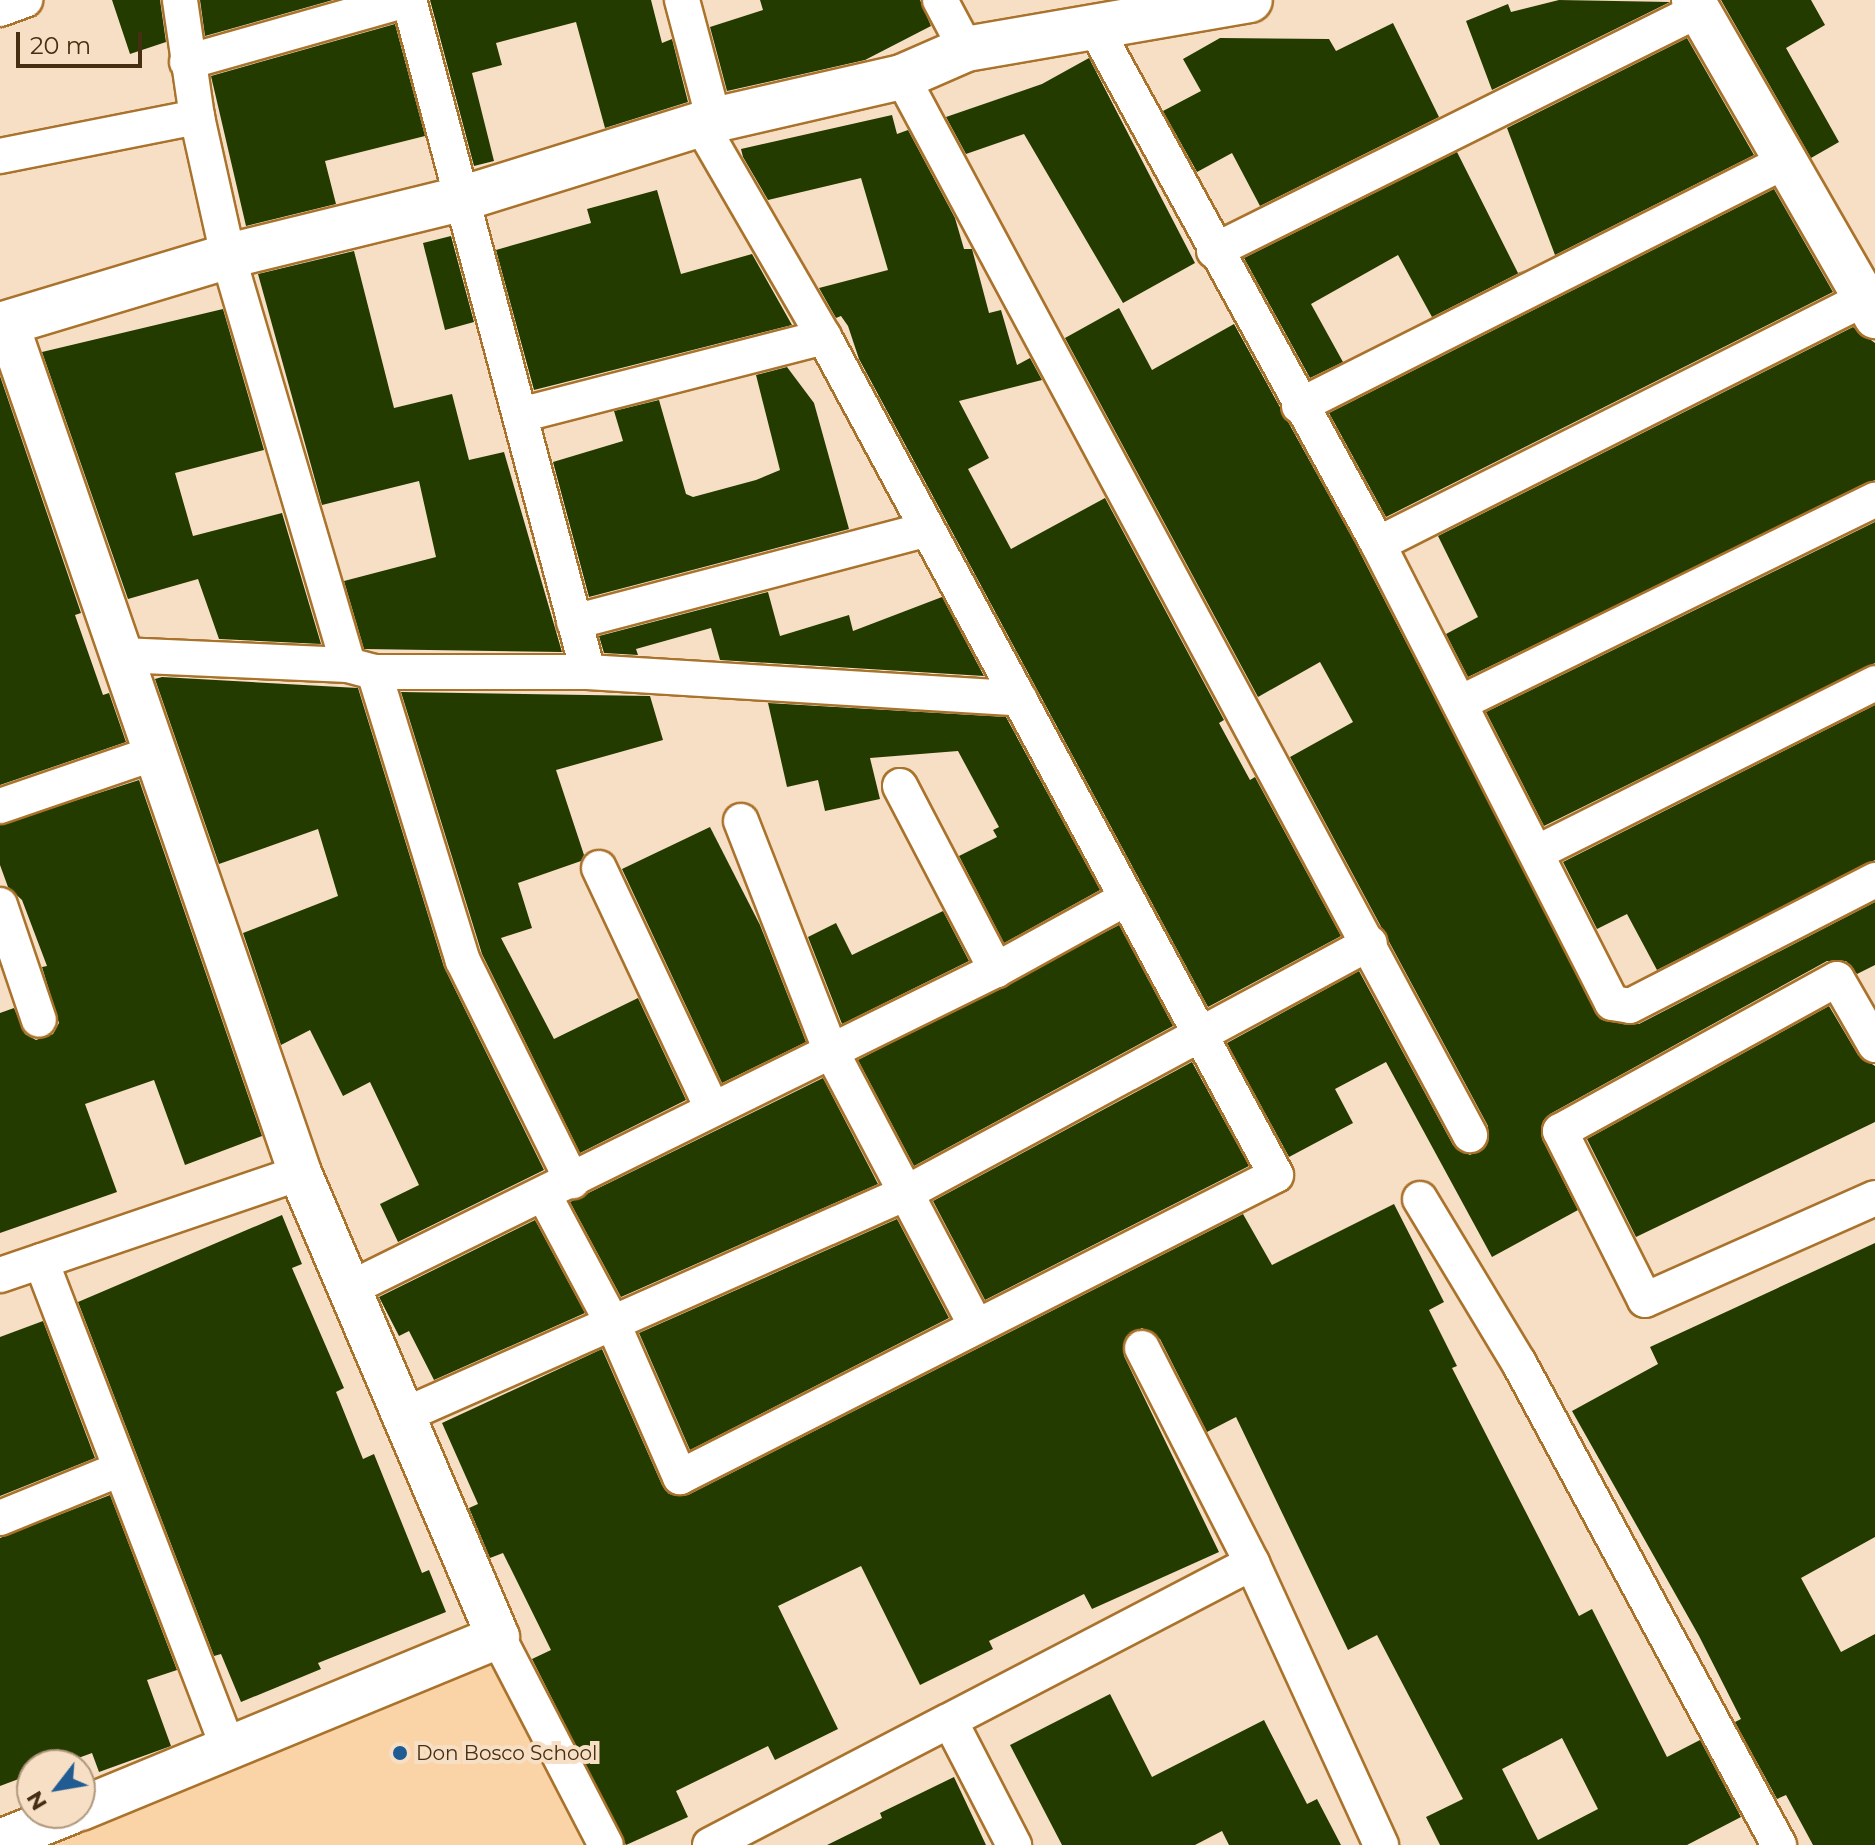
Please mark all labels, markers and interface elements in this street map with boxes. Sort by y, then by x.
scale bar [20,16,146,66]
text: 20 m [30,31,91,60]
place label: Don Bosco School [416,1741,597,1765]
marker: Don Bosco School [391,1744,409,1762]
north arrow [16,1749,96,1829]
text: N [21,1786,53,1815]

